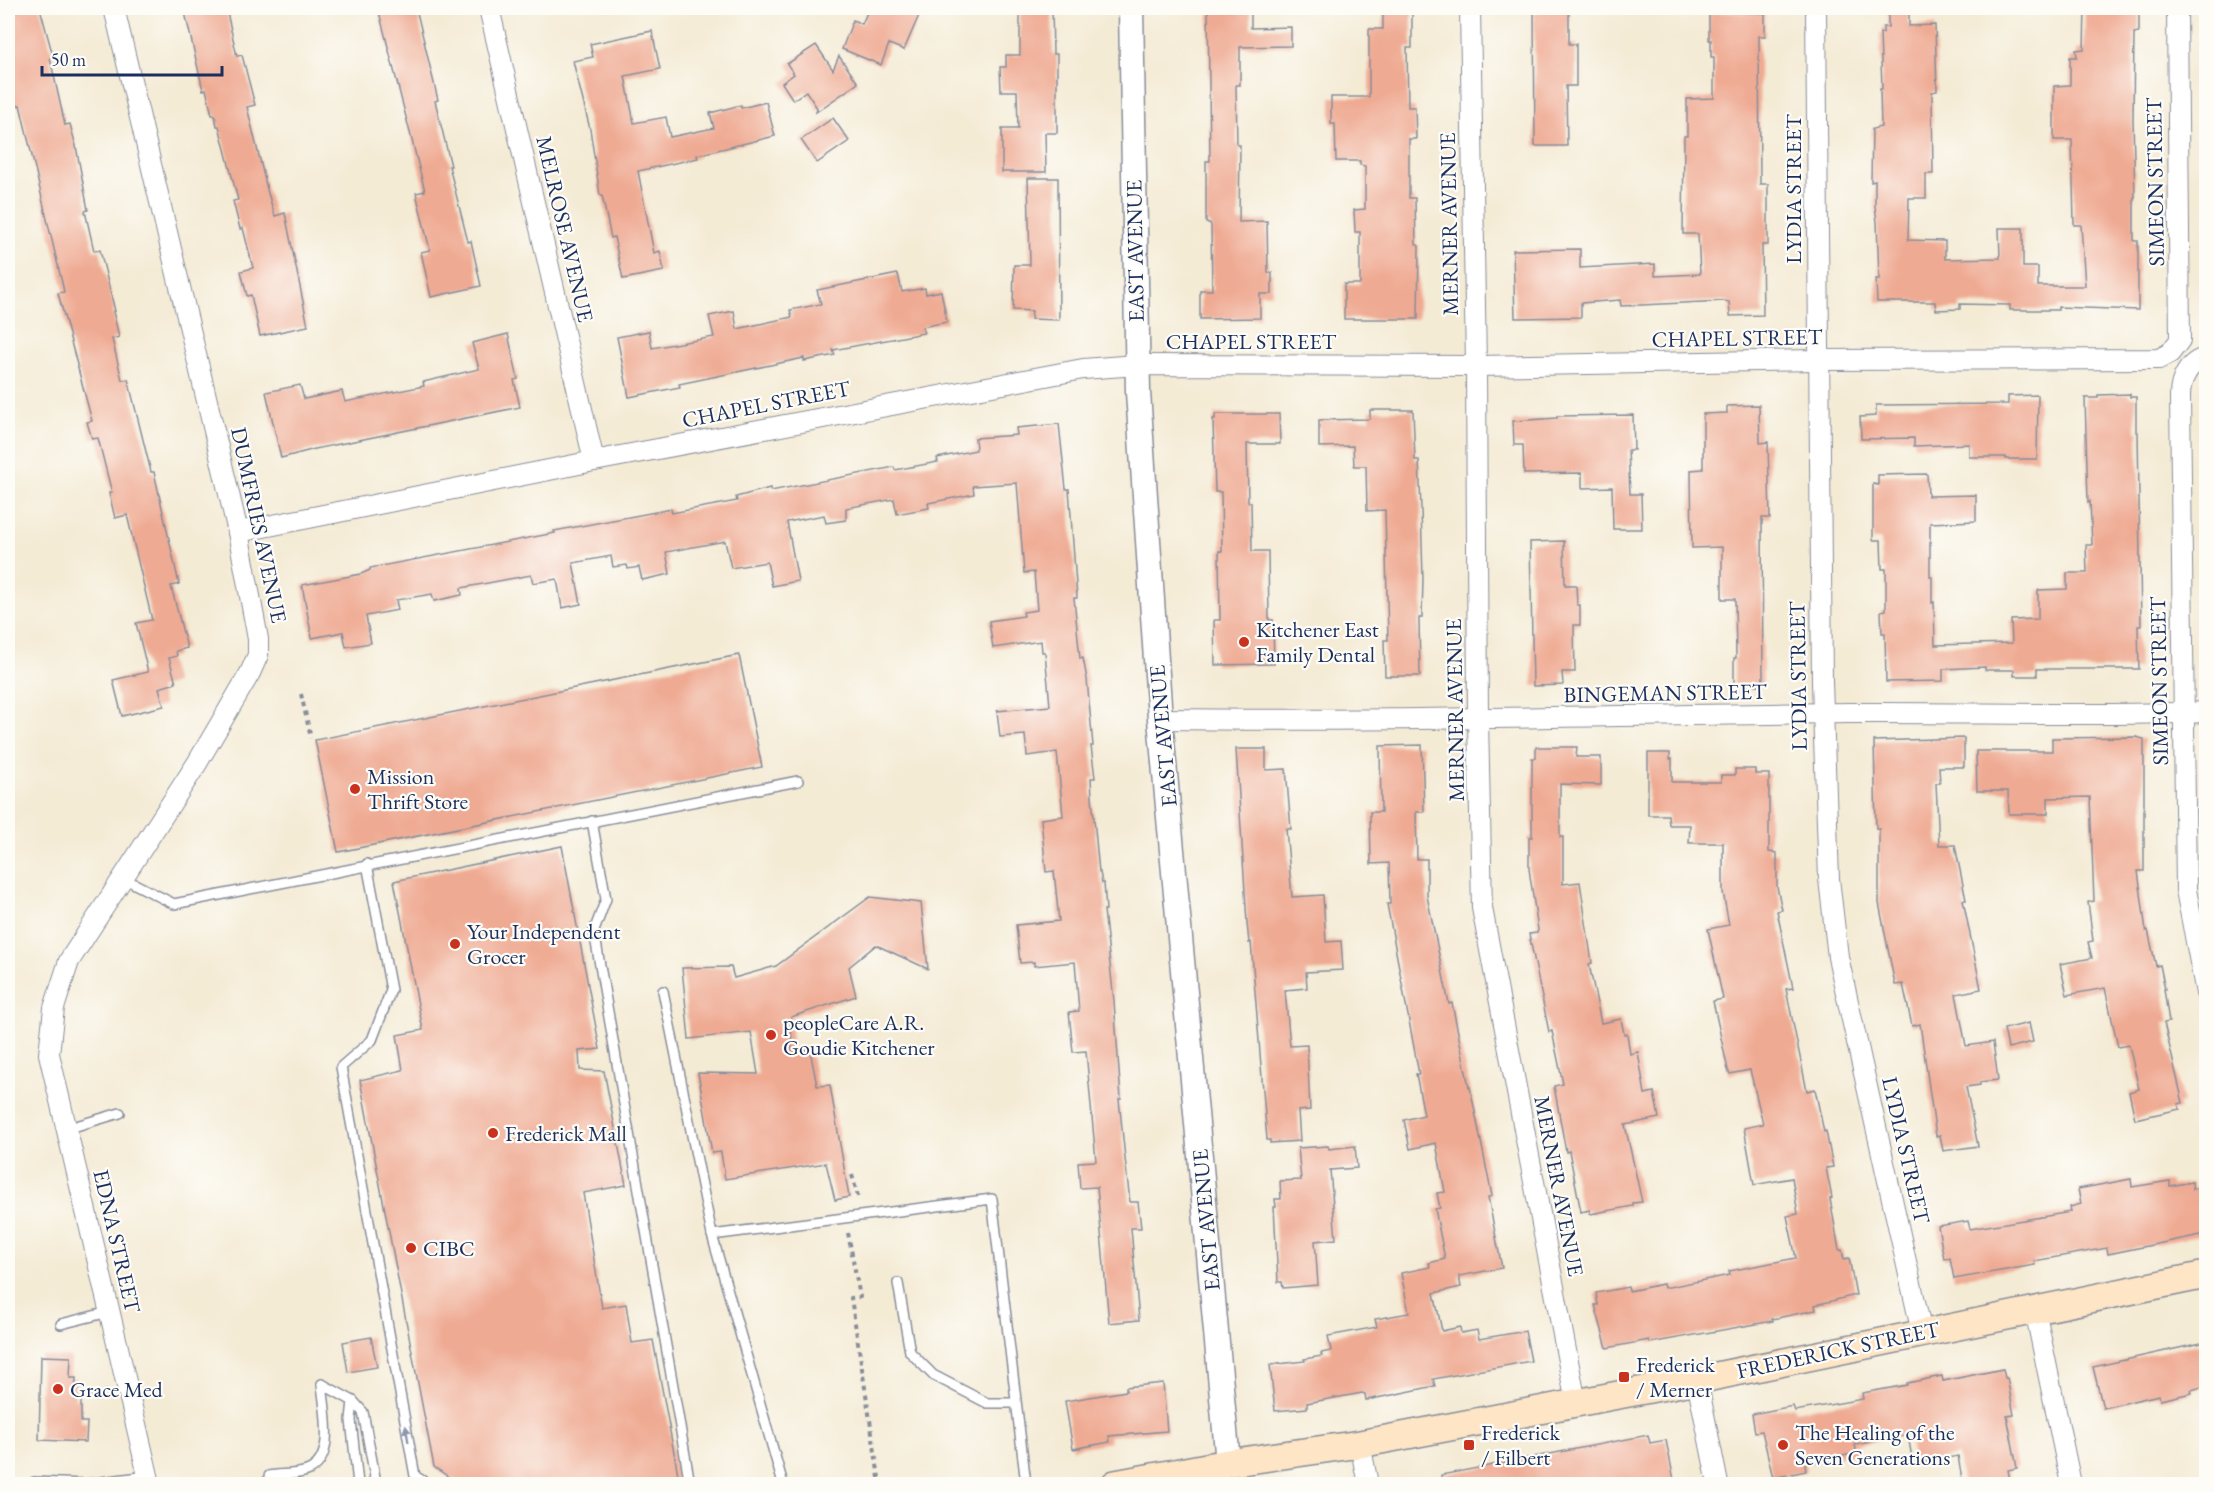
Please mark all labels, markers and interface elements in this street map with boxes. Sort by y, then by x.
scale bar [42,39,222,77]
text: 50 m [51,48,86,71]
street label: SIMEON STREET [2139,97,2171,267]
street label: LYDIA STREET [1779,114,1808,264]
street label: MERNER AVENUE [1433,132,1465,316]
street label: MELROSE AVENUE [530,133,600,325]
street label: EAST AVENUE [1119,180,1151,322]
street label: CHAPEL STREET [1651,322,1823,354]
street label: CHAPEL STREET [1166,327,1337,356]
street label: CHAPEL STREET [679,373,853,435]
street label: DUMFRIES AVENUE [224,424,294,626]
street label: SIMEON STREET [2143,596,2175,766]
street label: LYDIA STREET [1782,601,1814,751]
place label: Kitchener East Family Dental [1256,615,1379,669]
street label: MERNER AVENUE [1439,618,1471,802]
marker: Kitchener East Family Dental [1237,635,1251,649]
street label: EAST AVENUE [1142,664,1184,808]
street label: BINGEMAN STREET [1563,677,1767,709]
place label: Mission Thrift Store [367,762,468,816]
marker: Mission Thrift Store [348,782,362,796]
place label: Your Independent Grocer [467,917,620,971]
marker: Your Independent Grocer [448,937,462,951]
place label: peopleCare A.R. Goudie Kitchener [783,1008,935,1062]
marker: peopleCare A.R. Goudie Kitchener [764,1028,778,1042]
street label: LYDIA STREET [1875,1074,1937,1226]
street label: MERNER AVENUE [1527,1093,1591,1279]
place label: Frederick Mall [505,1119,627,1148]
marker: Frederick Mall [486,1126,500,1140]
street label: EAST AVENUE [1185,1148,1227,1292]
street label: EDNA STREET [86,1166,148,1316]
place label: CIBC [423,1234,475,1263]
marker: CIBC [404,1241,418,1255]
street label: FREDERICK STREET [1734,1314,1942,1386]
place label: Frederick / Merner [1636,1350,1715,1404]
marker: Frederick / Merner [1617,1370,1631,1384]
place label: Grace Med [70,1375,163,1404]
marker: Grace Med [51,1382,65,1396]
place label: Frederick / Filbert [1481,1418,1560,1472]
place label: The Healing of the Seven Generations [1795,1418,1955,1472]
one-way arrow [402,1425,411,1444]
marker: Frederick / Filbert [1462,1438,1476,1452]
marker: The Healing of the Seven Generations [1776,1438,1790,1452]

